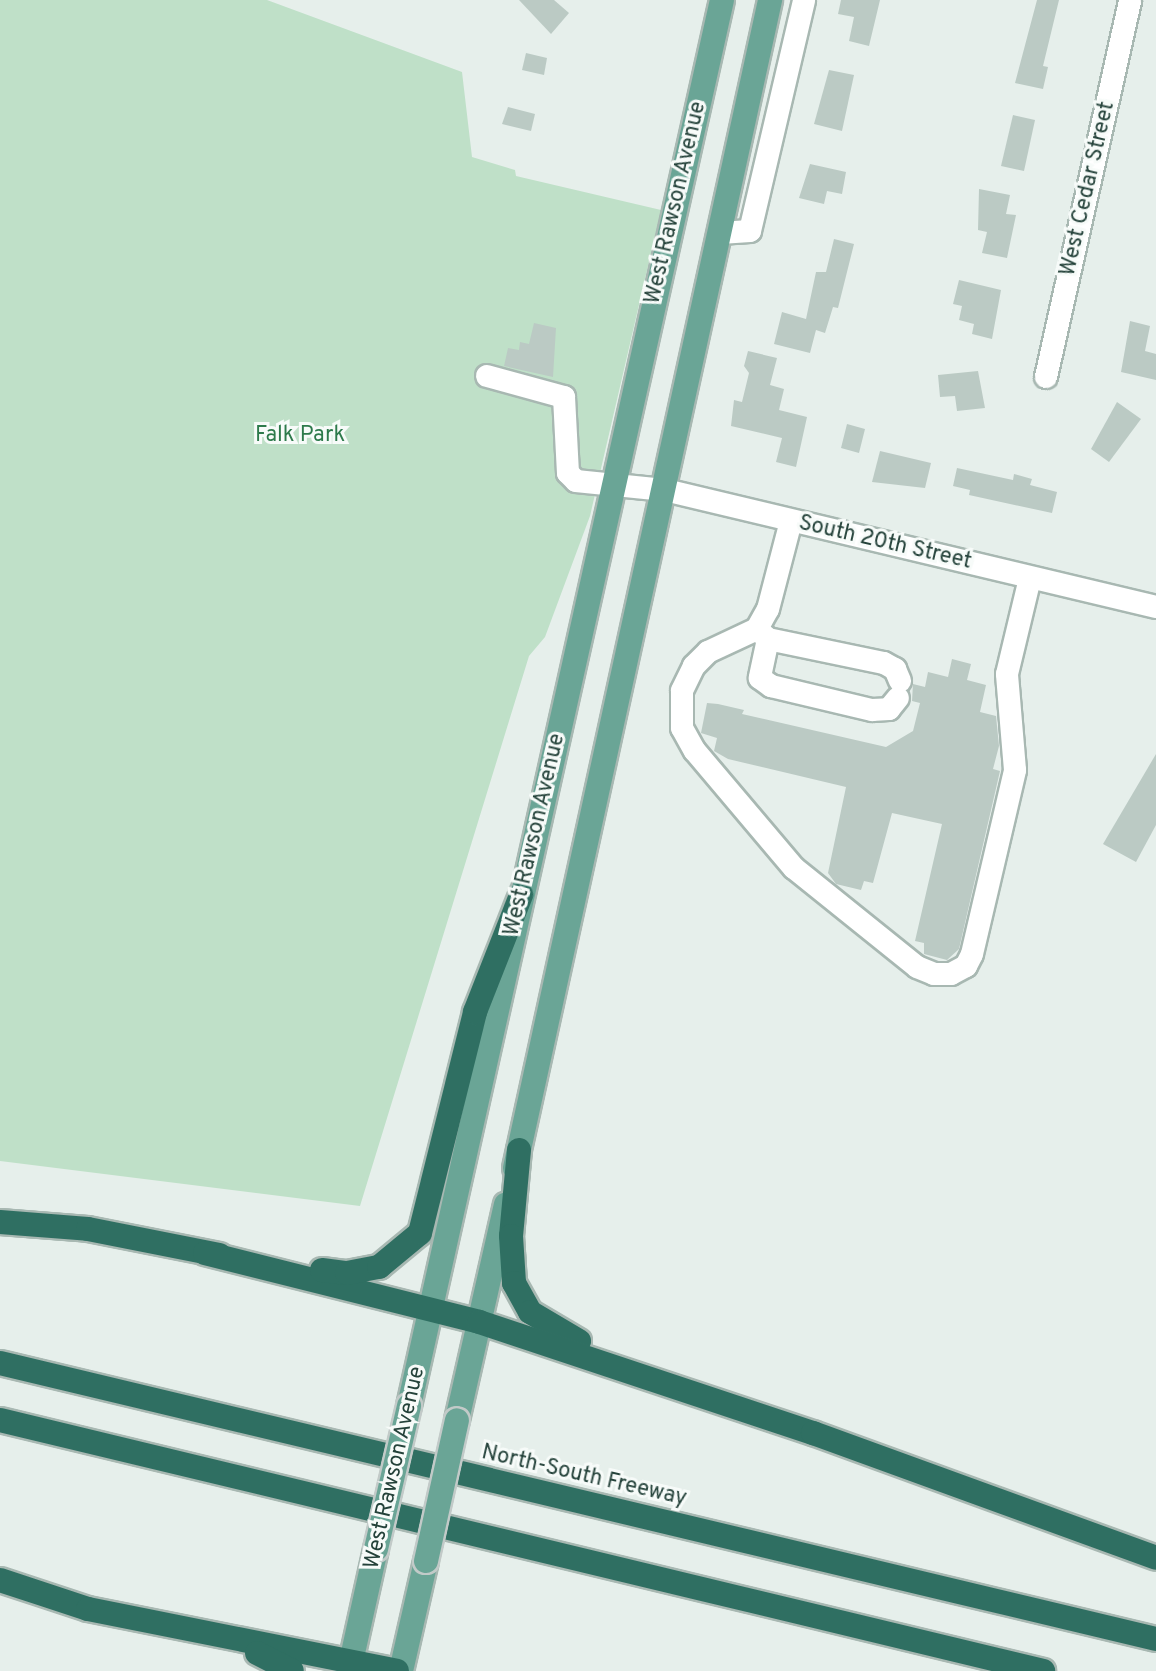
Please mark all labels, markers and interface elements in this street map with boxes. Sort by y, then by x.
street label: West Rawson Avenue [640,99,712,307]
street label: West Cedar Street [1055,99,1121,279]
park label: Falk Park [255,423,345,449]
street label: South 20th Street [796,510,974,576]
street label: West Rawson Avenue [499,731,571,939]
street label: West Rawson Avenue [359,1364,431,1572]
street label: North-South Freeway [479,1440,689,1512]

